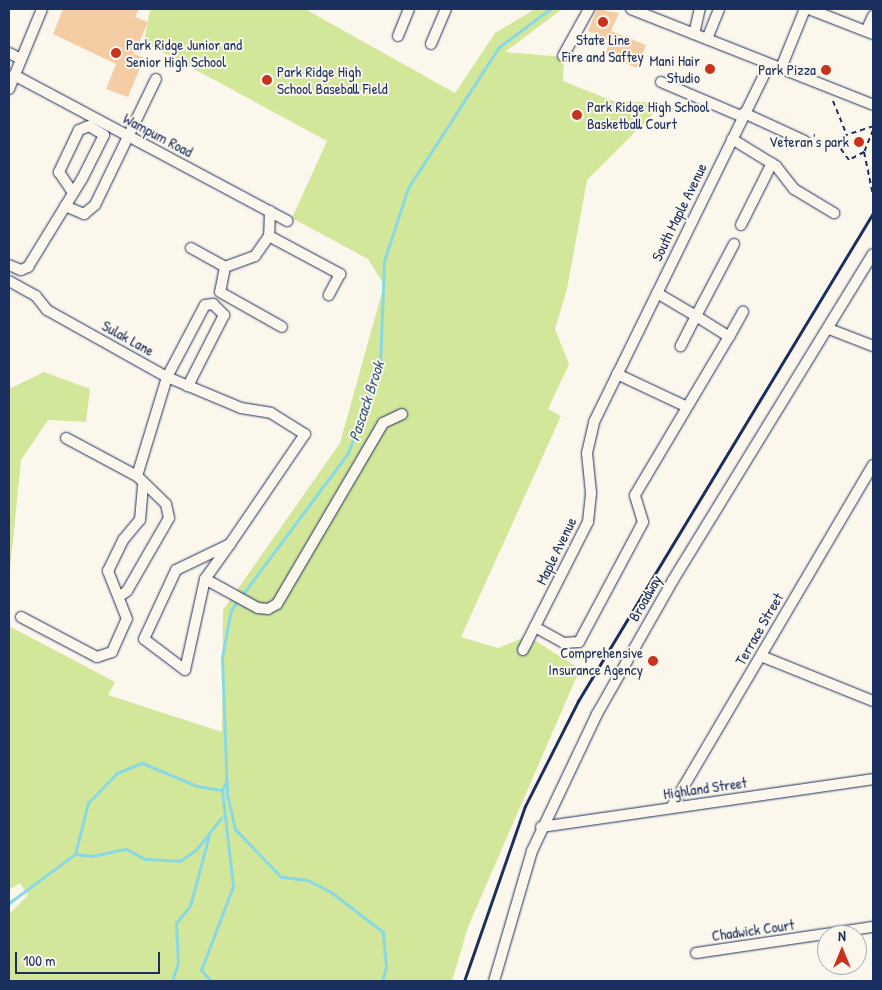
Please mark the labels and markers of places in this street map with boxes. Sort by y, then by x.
marker: State Line Fire and Saftey [597,16,609,28]
place label: State Line Fire and Saftey [562,30,644,65]
place label: Park Ridge Junior and Senior High School [126,35,242,70]
marker: Park Ridge Junior and Senior High School [110,47,122,59]
place label: Mani Hair Studio [650,51,700,86]
place label: Park Pizza [758,61,816,79]
place label: Park Ridge High School Baseball Field [277,62,388,97]
marker: Mani Hair Studio [704,63,716,75]
marker: Park Pizza [820,64,832,76]
marker: Park Ridge High School Baseball Field [261,74,273,86]
place label: Park Ridge High School Basketball Court [587,97,710,132]
marker: Park Ridge High School Basketball Court [571,109,583,121]
place label: Veteran's park [769,133,849,151]
marker: Veteran's park [853,136,865,148]
place label: Comprehensive Insurance Agency [548,643,643,678]
marker: Comprehensive Insurance Agency [647,655,659,667]

